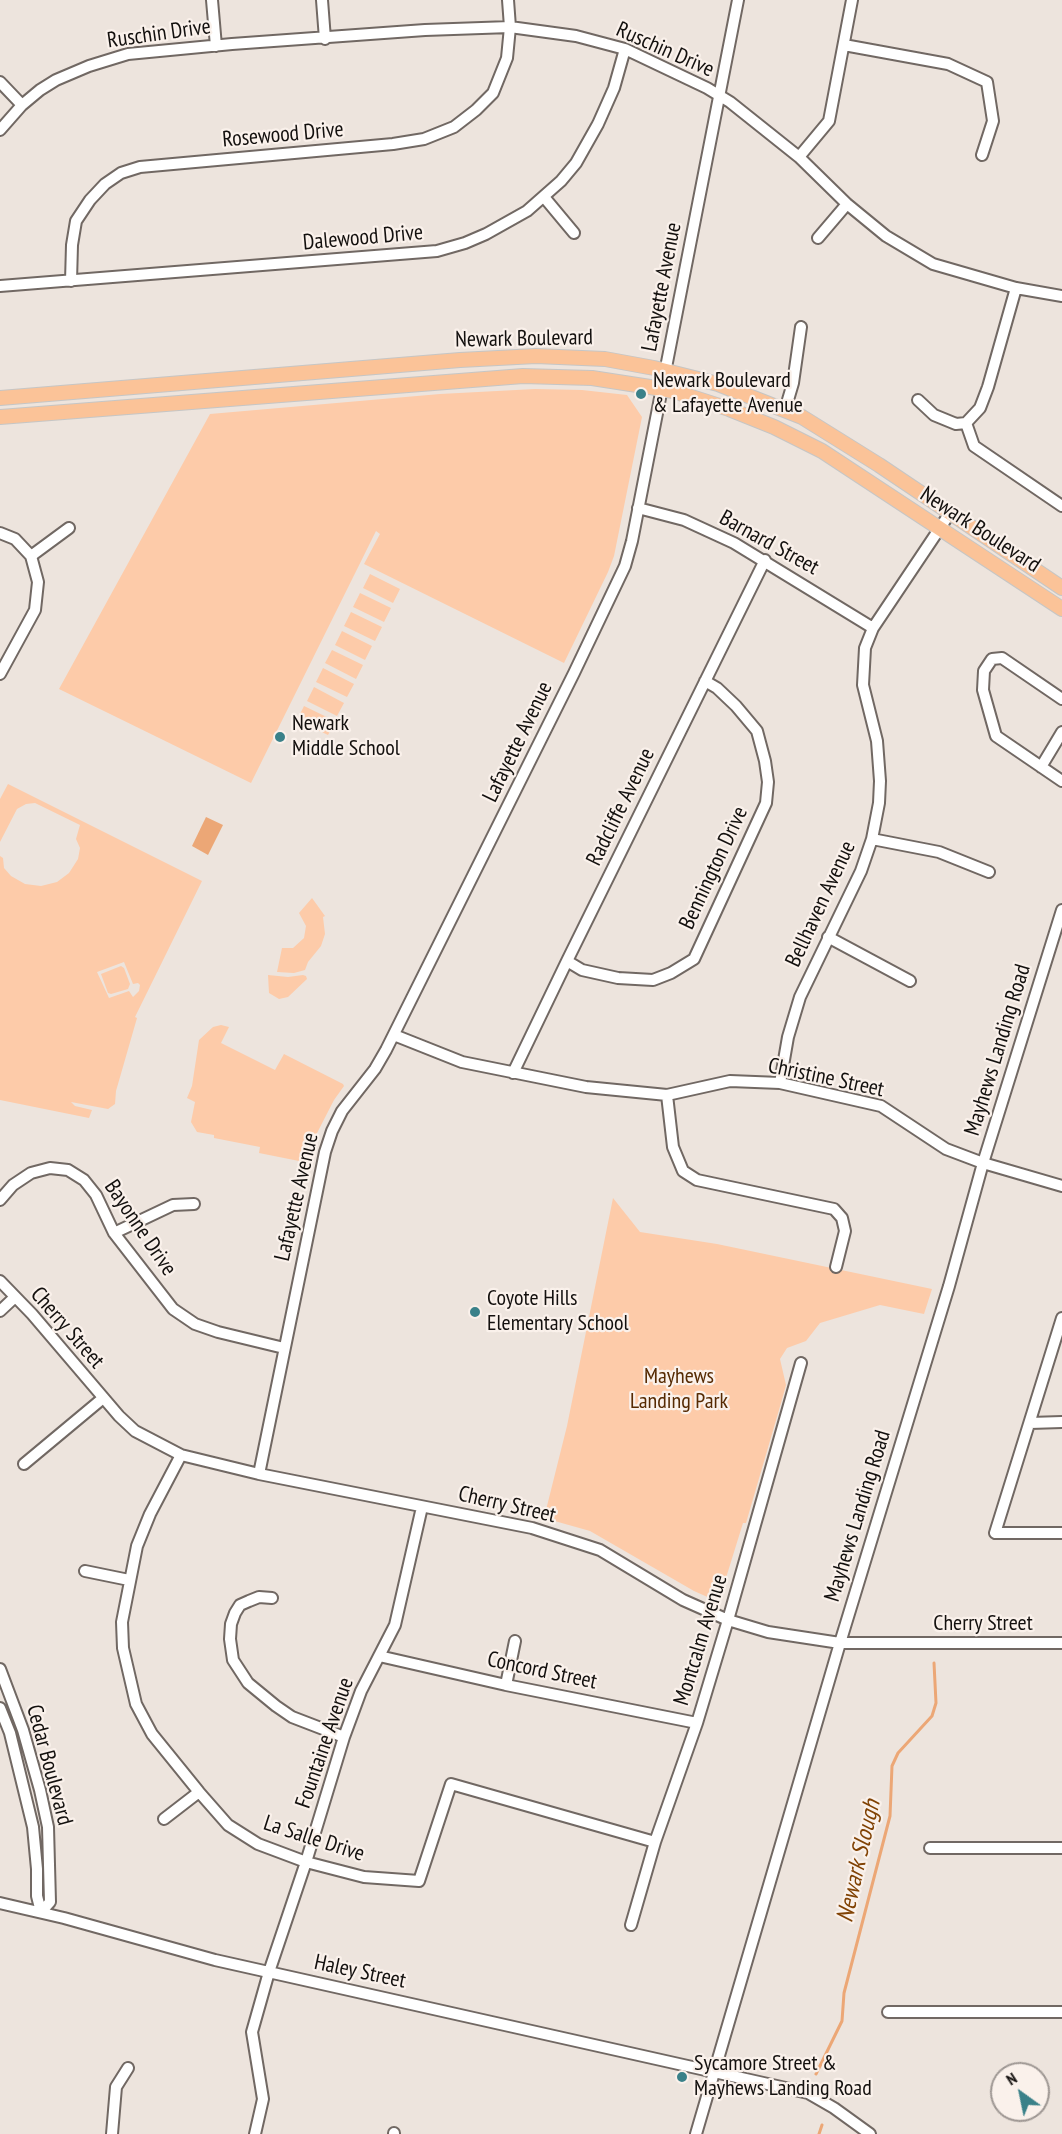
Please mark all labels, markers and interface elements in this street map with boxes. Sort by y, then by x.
street label: Ruschin Drive [106,14,212,54]
street label: Ruschin Drive [612,17,718,83]
street label: Rosewood Drive [221,117,345,153]
street label: Dalewood Drive [302,220,424,256]
street label: Lafayette Avenue [637,220,687,354]
street label: Newark Boulevard [455,325,593,353]
place label: Newark Boulevard & Lafayette Avenue [653,368,803,420]
marker: Newark Boulevard & Lafayette Avenue [634,387,648,401]
street label: Newark Boulevard [915,481,1045,579]
street label: Barnard Street [715,505,823,581]
street label: Lafayette Avenue [477,677,559,807]
place label: Newark Middle School [292,711,400,762]
marker: Newark Middle School [273,730,287,744]
street label: Radcliffe Avenue [581,744,661,870]
street label: Bennington Drive [674,802,754,934]
street label: Bellhaven Avenue [780,837,862,971]
street label: Mayhews Landing Road [959,961,1037,1139]
street label: Christine Street [766,1053,886,1103]
street label: Lafayette Avenue [269,1130,325,1264]
street label: Bayonne Drive [98,1175,182,1281]
street label: Cherry Street [24,1282,110,1374]
place label: Coyote Hills Elementary School [487,1286,629,1338]
marker: Coyote Hills Elementary School [468,1305,482,1319]
park label: Mayhews Landing Park [630,1364,728,1416]
street label: Mayhews Landing Road [819,1427,897,1605]
street label: Cherry Street [456,1481,558,1529]
street label: Montcalm Avenue [669,1571,733,1709]
street label: Cherry Street [933,1611,1033,1637]
street label: Concord Street [485,1647,599,1695]
street label: Fountaine Avenue [290,1674,360,1812]
street label: Cedar Boulevard [20,1702,78,1828]
water label: Newark Slough [831,1797,887,1925]
street label: La Salle Drive [260,1810,368,1868]
street label: Haley Street [312,1949,408,1995]
place label: Sycamore Street & Mayhews Landing Road [694,2051,872,2102]
north arrow [990,2062,1050,2122]
text: N [1002,2068,1020,2089]
marker: Sycamore Street & Mayhews Landing Road [675,2070,689,2084]

